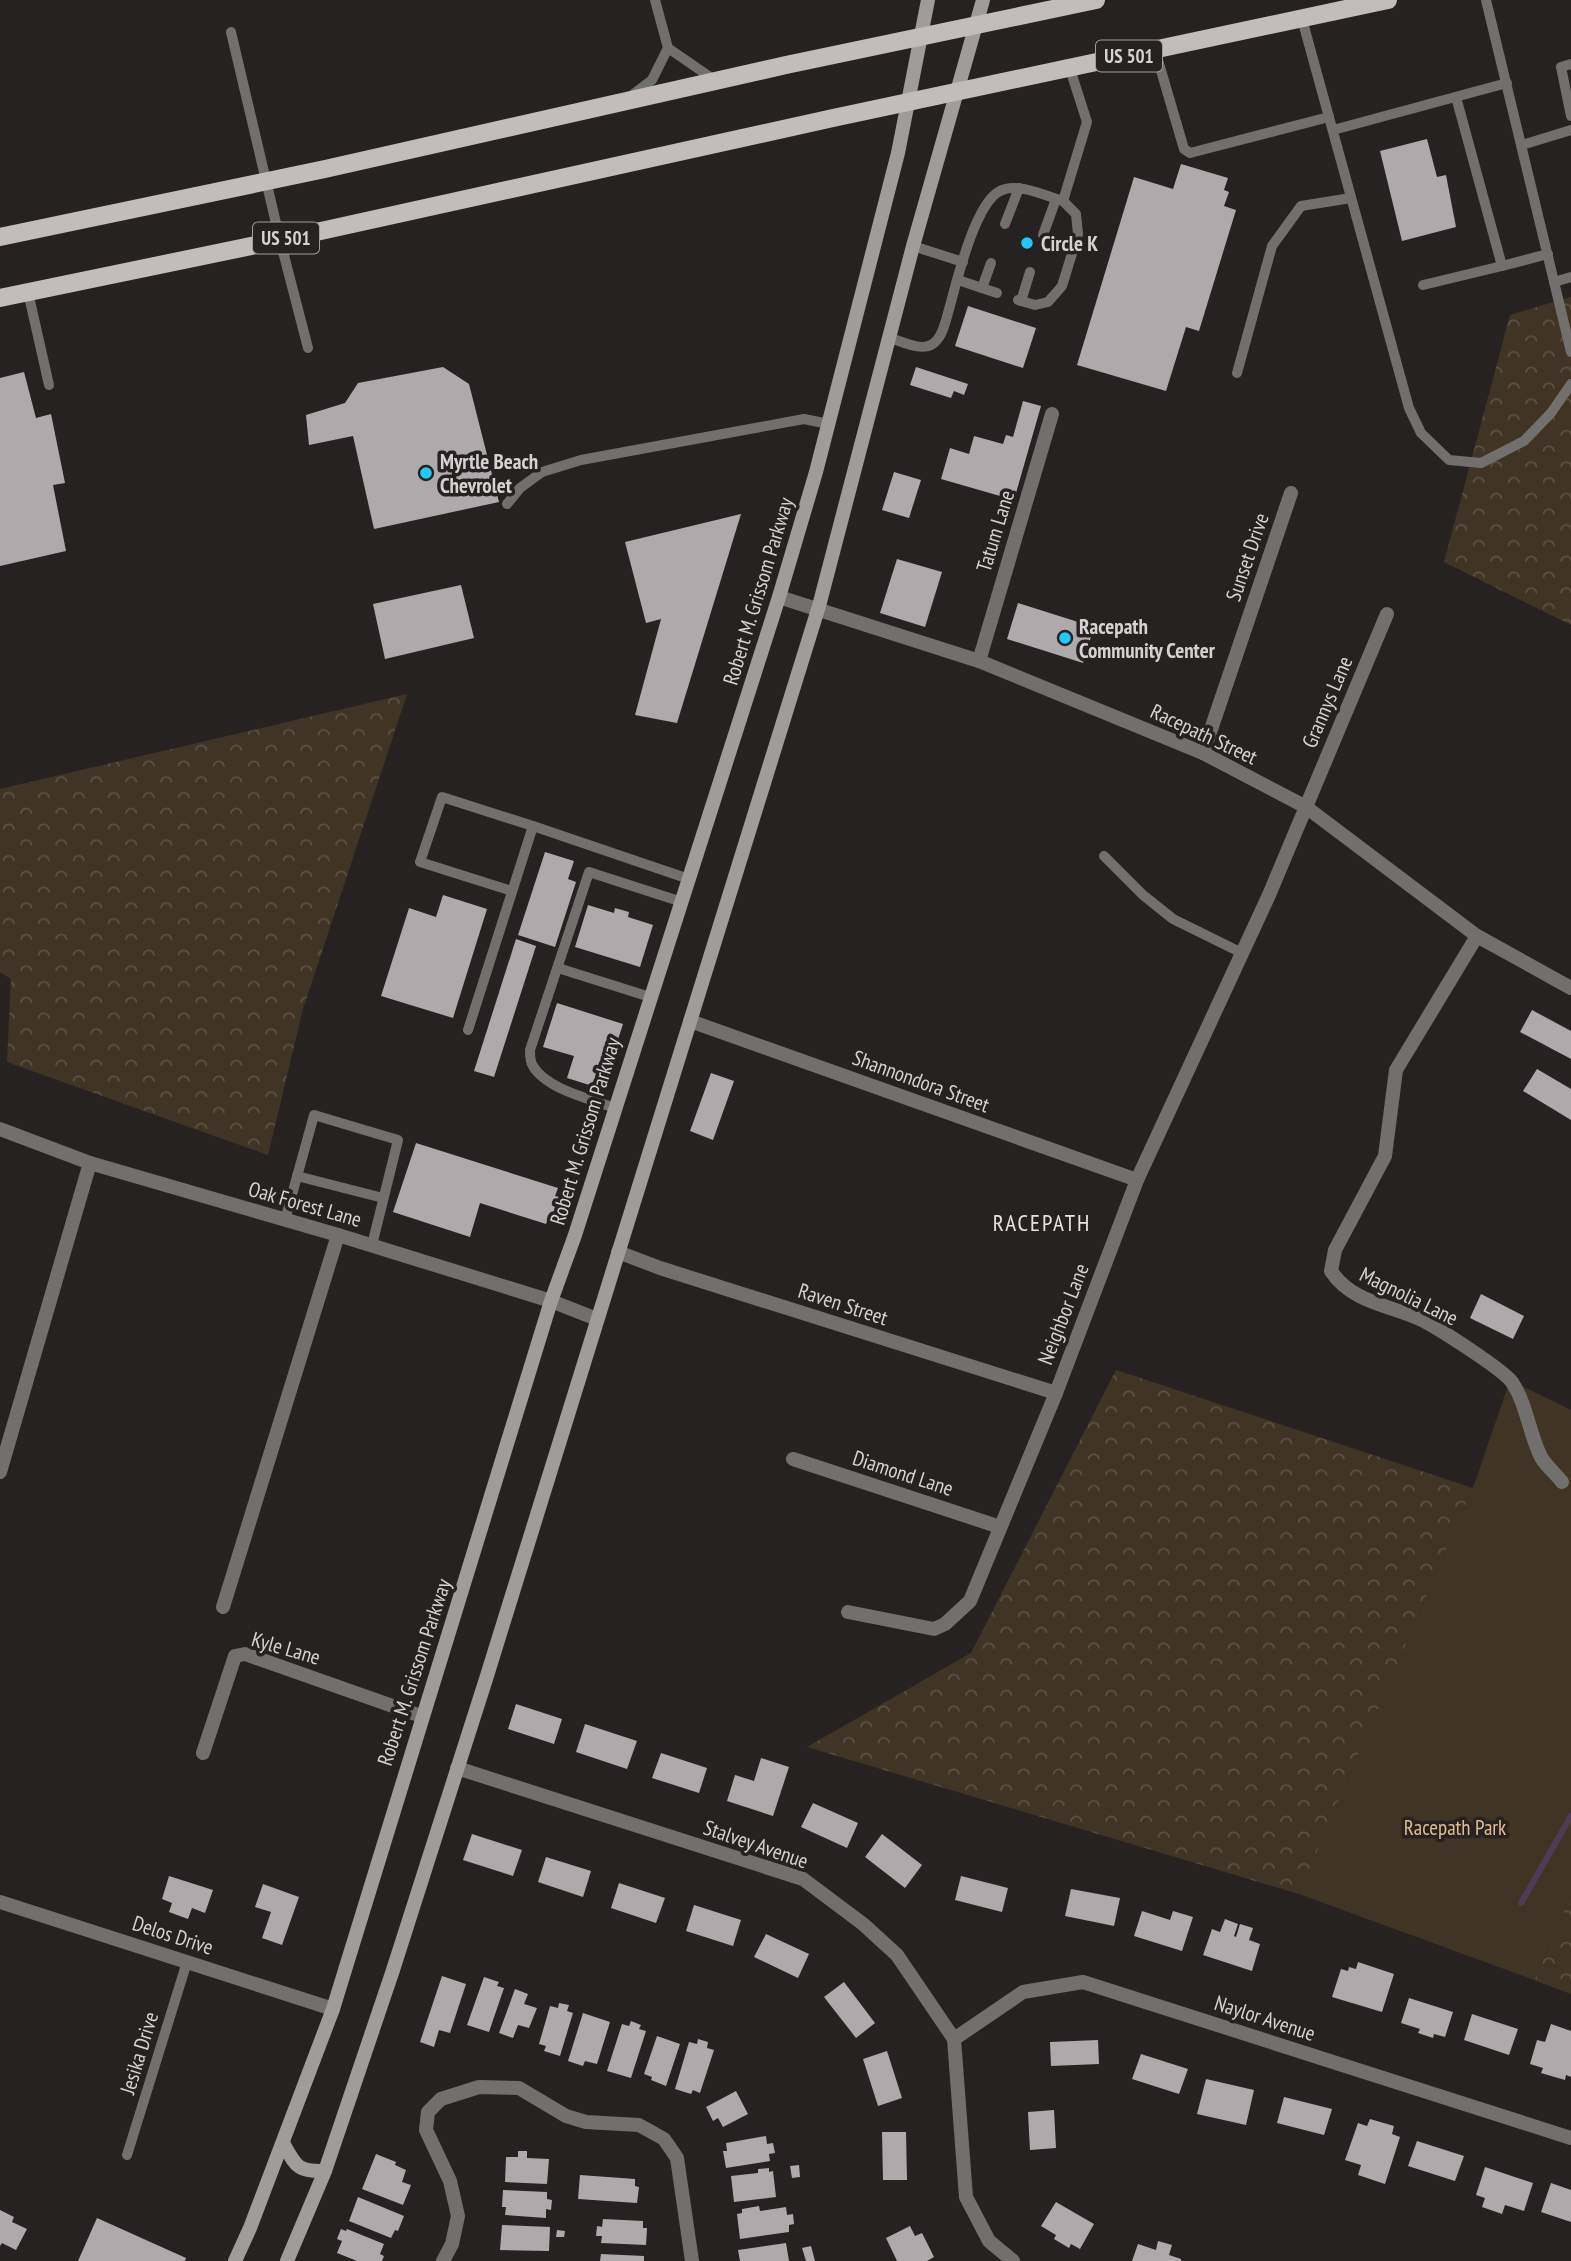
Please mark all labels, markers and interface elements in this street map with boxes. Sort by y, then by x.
road number: US 501 [1096,40,1162,72]
road number: US 501 [253,222,319,254]
place label: Circle K [1041,230,1098,257]
marker: Circle K [1019,235,1035,251]
place label: Myrtle Beach Chevrolet [440,448,538,499]
marker: Myrtle Beach Chevrolet [418,465,434,481]
street label: Tatum Lane [970,487,1020,575]
street label: Robert M. Grissom Parkway [717,494,799,688]
street label: Sunset Drive [1219,509,1275,605]
place label: Racepath Community Center [1079,613,1216,664]
marker: Racepath Community Center [1057,630,1073,646]
street label: Grannys Lane [1296,652,1358,752]
street label: Racepath Street [1146,698,1262,771]
street label: Robert M. Grissom Parkway [544,1034,626,1228]
street label: Shannondora Street [849,1044,993,1118]
street label: Oak Forest Lane [245,1175,365,1233]
district label: RACEPATH [993,1208,1091,1237]
street label: Neighbor Lane [1031,1260,1095,1368]
street label: Magnolia Lane [1355,1261,1463,1331]
street label: Raven Street [795,1277,891,1331]
street label: Diamond Lane [849,1444,957,1502]
street label: Robert M. Grissom Parkway [371,1575,457,1769]
street label: Kyle Lane [249,1625,323,1671]
street label: Stalvey Avenue [700,1814,812,1874]
park label: Racepath Park [1404,1814,1506,1841]
street label: Delos Drive [129,1909,217,1961]
street label: Naylor Avenue [1211,1989,1319,2047]
street label: Jesika Drive [113,2009,164,2098]

